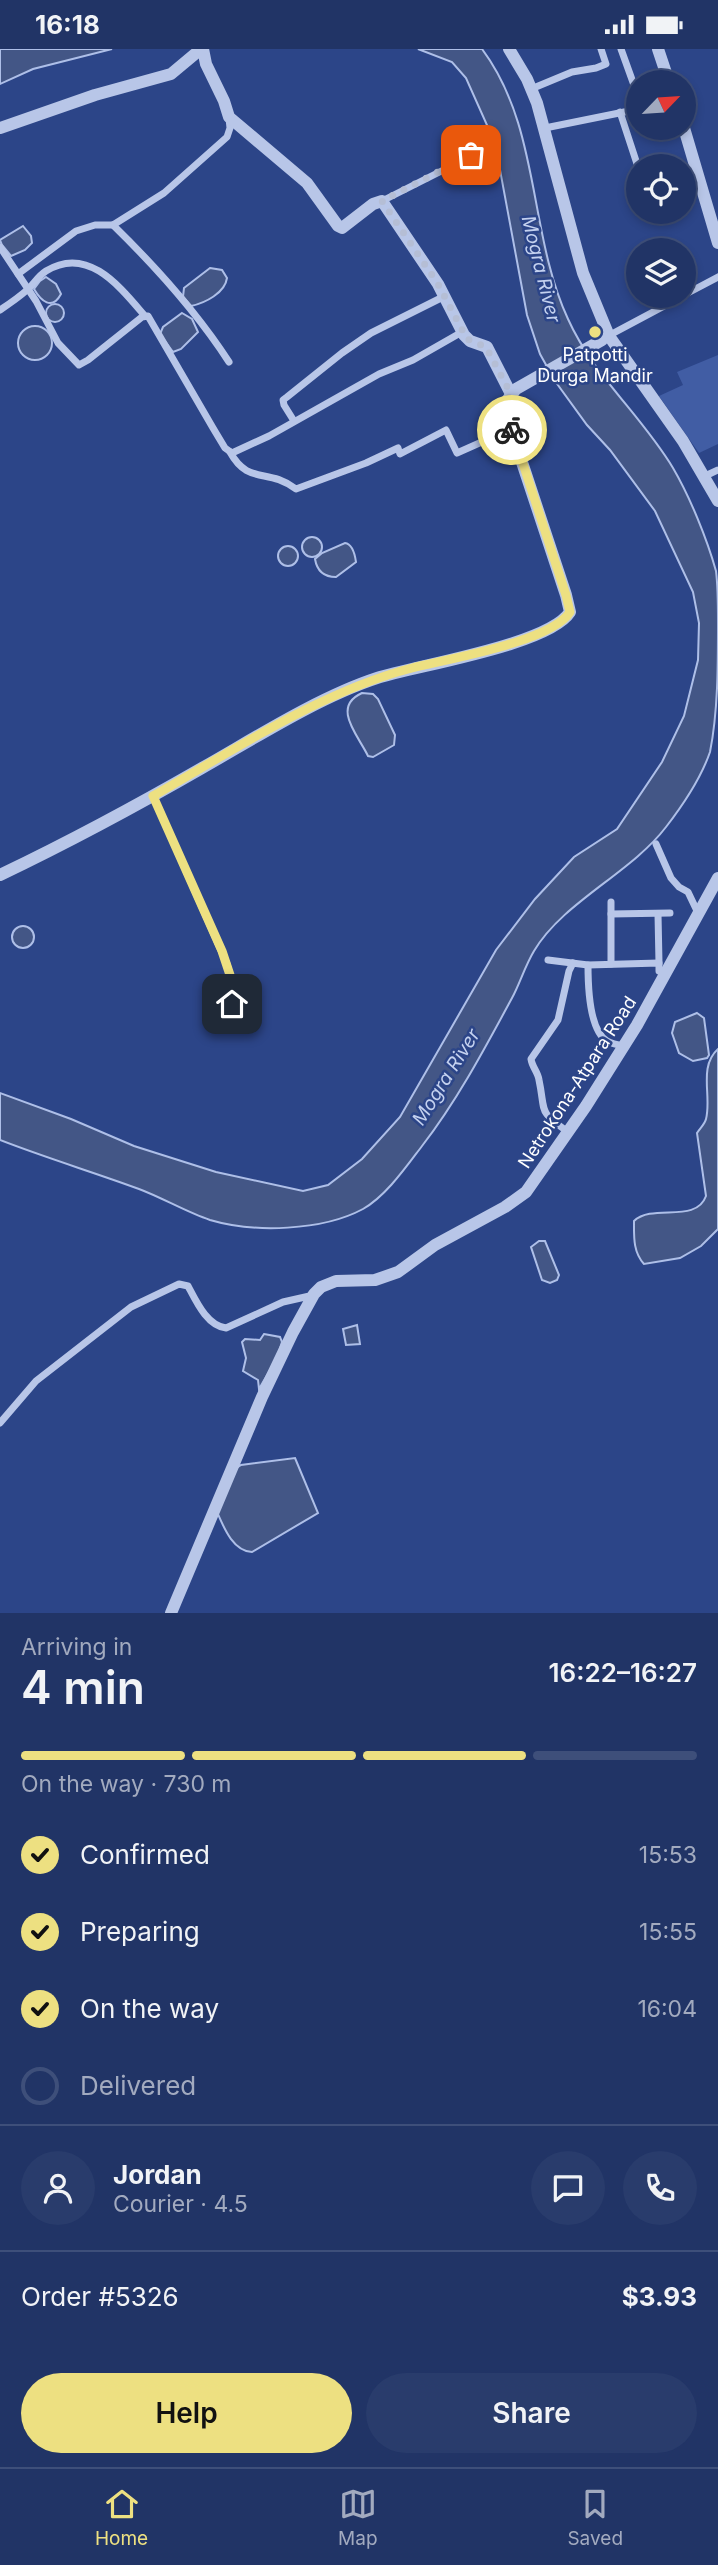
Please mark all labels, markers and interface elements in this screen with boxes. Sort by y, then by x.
text: 16:18 [35,9,100,40]
north arrow [626,70,696,140]
map controls [626,70,696,308]
pin [441,125,501,185]
icon: bag [452,136,490,174]
button: locate [626,154,696,224]
water label: Mogra River [517,213,566,326]
button: layers [626,238,696,308]
marker: Patpotti Durga Mandir [587,324,603,340]
place label: Patpotti Durga Mandir [537,344,653,386]
courier [477,395,547,465]
icon: bike [493,411,531,449]
pin [202,974,262,1034]
icon: home [213,985,251,1023]
street label: Netrokona-Atpara Road [514,992,640,1172]
water label: Mogra River [407,1024,485,1129]
text: Arriving in [21,1633,132,1661]
text: 16:22–16:27 [549,1657,697,1688]
text: 4 min [21,1659,145,1715]
text: On the way · 730 m [21,1770,232,1798]
icon: check [21,1836,59,1874]
text: Confirmed [80,1839,210,1870]
text: 15:53 [639,1841,697,1869]
icon: check [21,1913,59,1951]
text: Preparing [80,1916,200,1947]
text: 15:55 [639,1918,697,1946]
icon: check [21,1990,59,2028]
text: On the way [80,1993,219,2024]
text: 16:04 [637,1995,697,2023]
text: Delivered [80,2070,196,2101]
button: person [21,2151,95,2225]
button: chat [531,2151,605,2225]
button: phone [623,2151,697,2225]
text: Jordan [113,2159,202,2190]
text: Courier · 4.5 [113,2190,248,2218]
text: Order #5326 [21,2281,179,2312]
text: $3.93 [622,2281,697,2312]
button: Help [21,2373,352,2453]
button: Share [366,2373,697,2453]
tab: Home [95,2485,148,2550]
tab: Map [338,2485,378,2550]
tab: Saved [567,2485,623,2550]

